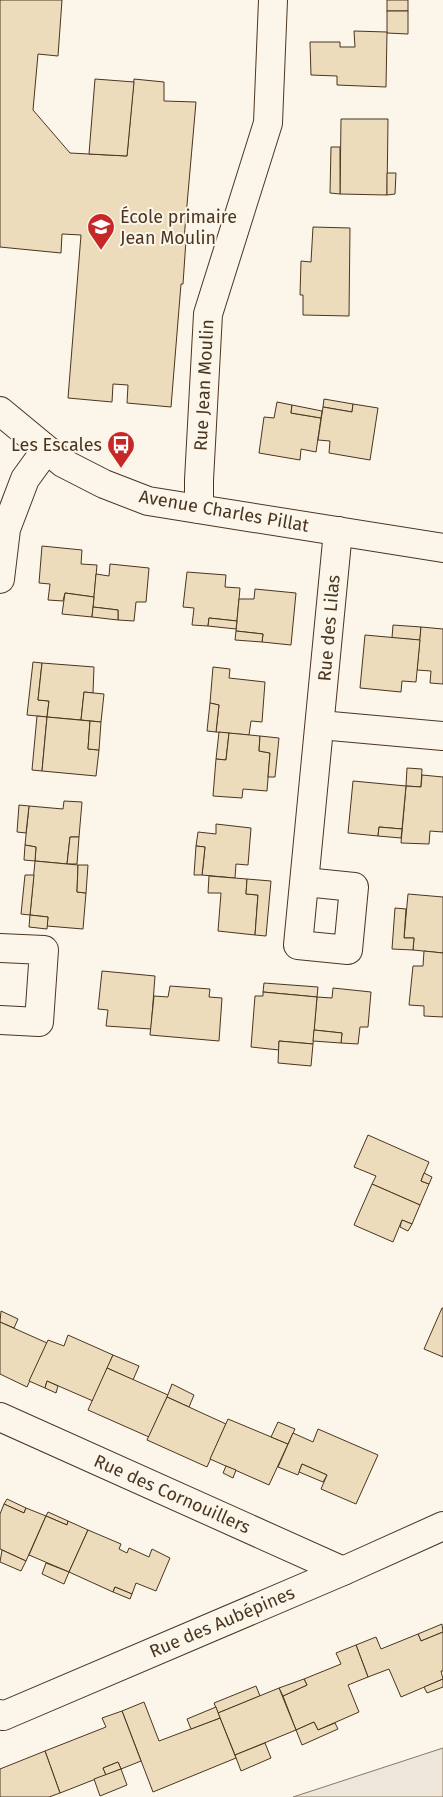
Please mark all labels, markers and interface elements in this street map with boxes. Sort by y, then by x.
place label: École primaire Jean Moulin [120,205,237,249]
school or university icon: École primaire Jean Moulin [86,212,116,251]
street label: Rue Jean Moulin [190,318,218,452]
bus stop icon: Les Escales [106,430,136,469]
place label: Les Escales [11,434,102,456]
street label: Avenue Charles Pillat [137,485,311,537]
street label: Rue des Lilas [313,574,345,682]
street label: Rue des Cornouillers [90,1450,254,1538]
street label: Rue des Aubépines [146,1581,298,1663]

